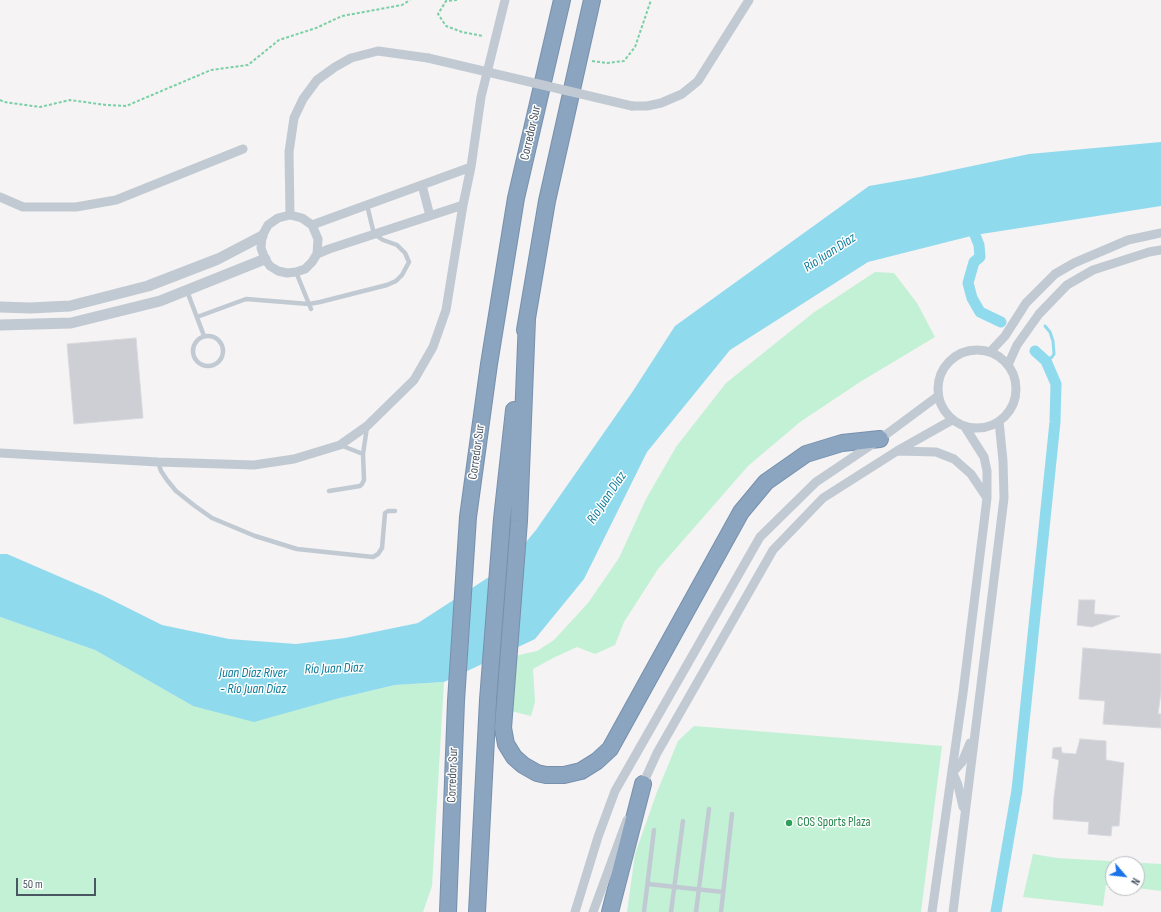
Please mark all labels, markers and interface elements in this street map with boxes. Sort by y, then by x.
street label: Corredor Sur [517,104,545,162]
water label: Río Juan Díaz [801,230,859,276]
street label: Corredor Sur [465,423,489,481]
water label: Río Juan Díaz [584,469,630,527]
water label: Río Juan Díaz [304,660,364,678]
water label: Juan Díaz River - Río Juan Díaz [219,665,287,698]
street label: Corredor Sur [444,747,462,803]
place label: COS Sports Plaza [797,815,871,831]
marker: COS Sports Plaza [784,818,794,828]
north arrow [1105,856,1145,896]
scale bar [18,870,98,896]
text: N [1128,876,1142,887]
text: 50 m [23,877,43,892]

